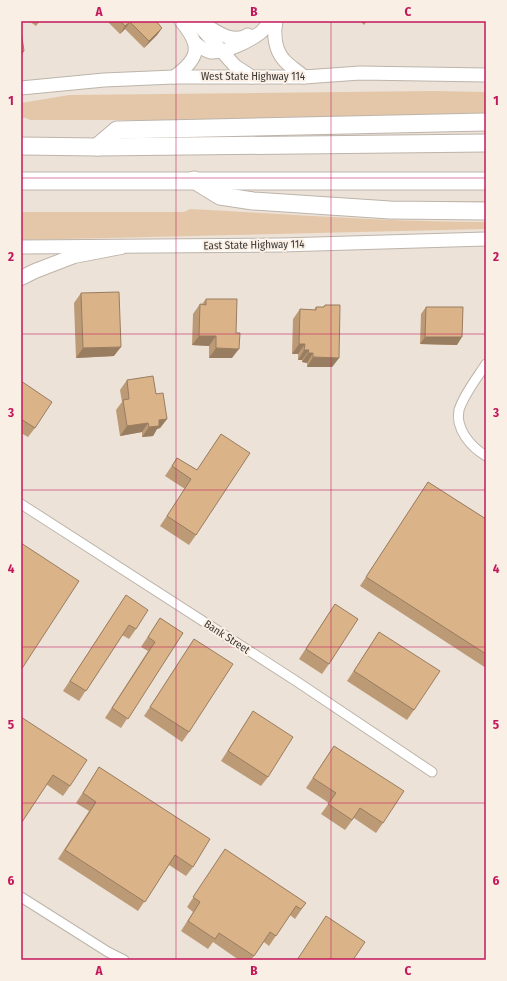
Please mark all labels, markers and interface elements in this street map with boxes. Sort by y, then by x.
text: A [94,4,103,19]
text: B [250,4,258,19]
text: C [405,4,412,19]
street label: West State Highway 114 [201,70,306,83]
text: 1 [8,93,14,108]
text: 1 [493,93,499,108]
street label: East State Highway 114 [203,238,305,252]
text: 2 [7,249,14,264]
text: 2 [492,249,499,264]
text: 3 [7,405,14,420]
text: 3 [492,405,499,420]
text: 4 [8,561,15,576]
text: 4 [493,561,500,576]
street label: Bank Street [202,617,253,657]
text: 5 [8,717,14,732]
text: 5 [493,717,499,732]
text: 6 [8,873,15,888]
text: 6 [493,873,500,888]
text: A [94,963,103,978]
text: B [250,963,258,978]
text: C [405,963,412,978]

